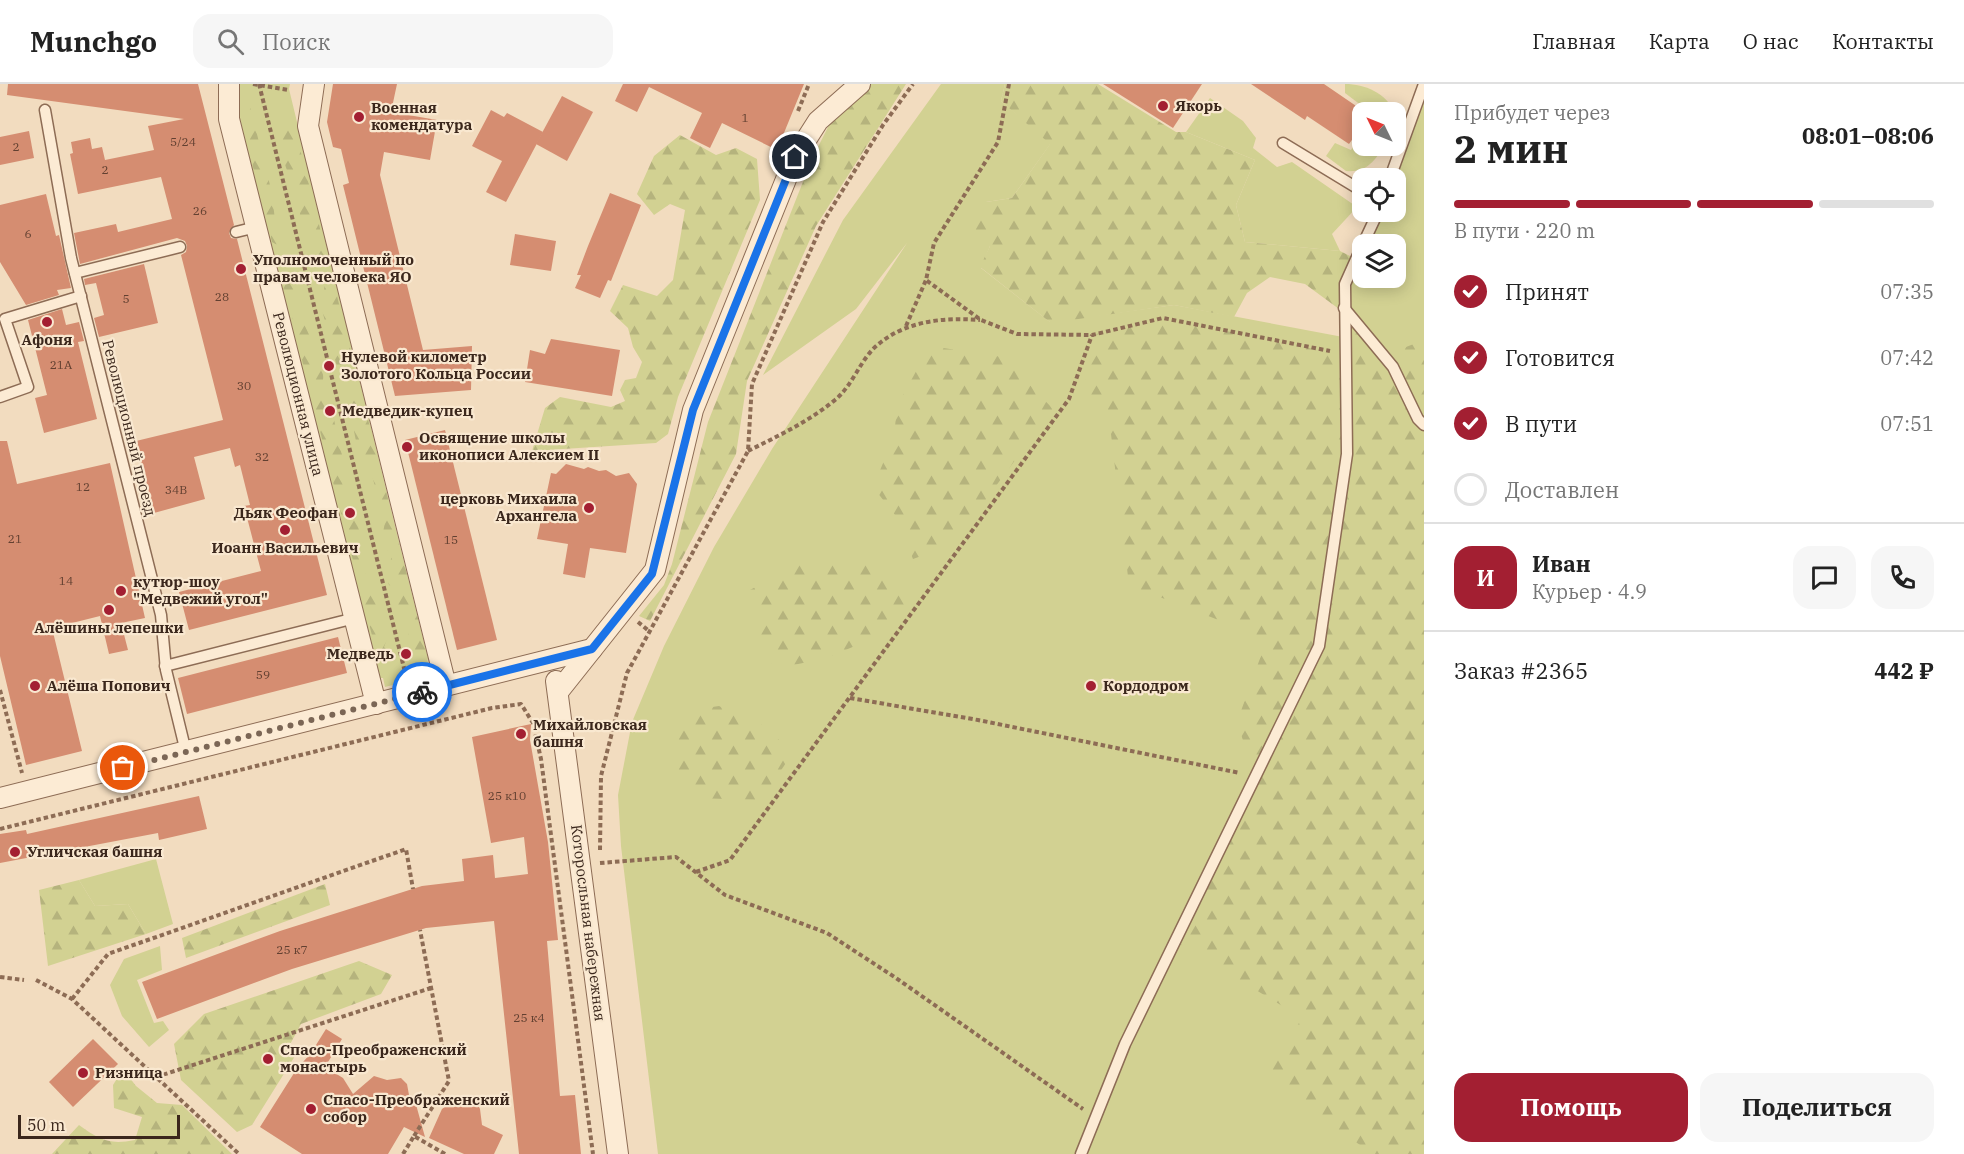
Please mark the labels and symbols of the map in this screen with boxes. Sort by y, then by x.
place label: Якорь [1175,96,1222,115]
place label: Военная комендатура [371,98,473,134]
marker: Якорь [1156,99,1170,113]
north arrow [1352,102,1406,156]
marker: Военная комендатура [352,110,366,124]
house number: 1 [741,110,749,125]
pin [769,131,820,182]
house number: 5/24 [170,134,196,149]
house number: 2 [12,139,20,154]
house number: 2 [101,162,109,177]
house number: 26 [193,203,207,218]
house number: 6 [24,226,32,241]
place label: Уполномоченный по правам человека ЯО [253,250,414,286]
marker: Уполномоченный по правам человека ЯО [234,262,248,276]
house number: 28 [215,289,229,304]
house number: 5 [122,291,130,306]
street label: Революционная улица [269,310,328,478]
marker: Афоня [40,315,54,329]
place label: Афоня [22,330,72,349]
street label: Революционный проезд [98,338,161,518]
place label: Нулевой километр Золотого Кольца России [341,347,531,383]
house number: 21А [50,357,73,372]
marker: Нулевой километр Золотого Кольца России [322,359,336,373]
house number: 30 [237,378,251,393]
place label: Медведик-купец [342,401,473,420]
marker: Медведик-купец [323,404,337,418]
place label: Освящение школы иконописи Алексием II [419,428,599,464]
marker: Освящение школы иконописи Алексием II [400,440,414,454]
house number: 32 [255,449,269,464]
house number: 12 [76,479,90,494]
house number: 34В [165,482,187,497]
place label: церковь Михаила Архангела [440,489,577,525]
marker: церковь Михаила Архангела [582,501,596,515]
place label: Дьяк Феофан [234,503,338,522]
marker: Дьяк Феофан [343,506,357,520]
marker: Иоанн Васильевич [278,523,292,537]
house number: 21 [8,531,22,546]
house number: 15 [444,532,458,547]
place label: Иоанн Васильевич [211,538,359,557]
place label: кутюр-шоу "Медвежий угол" [133,572,268,608]
house number: 14 [59,573,73,588]
marker: кутюр-шоу "Медвежий угол" [114,584,128,598]
marker: Алёшины лепешки [102,603,116,617]
place label: Алёшины лепешки [34,618,184,637]
place label: Медведь [327,644,394,663]
marker: Медведь [399,647,413,661]
courier [392,662,452,722]
house number: 59 [256,667,270,682]
place label: Алёша Попович [47,676,171,695]
place label: Кордодром [1103,676,1189,695]
marker: Алёша Попович [28,679,42,693]
marker: Кордодром [1084,679,1098,693]
place label: Михайловская башня [533,715,647,751]
marker: Михайловская башня [514,727,528,741]
pin [97,742,148,793]
house number: 25 к10 [488,788,526,803]
street label: Которосльная набережная [567,823,610,1022]
place label: Угличская башня [27,842,162,861]
marker: Угличская башня [8,845,22,859]
house number: 25 к7 [276,942,308,957]
house number: 25 к4 [513,1010,545,1025]
place label: Спасо-Преображенский монастырь [280,1040,467,1076]
marker: Спасо-Преображенский монастырь [261,1052,275,1066]
place label: Ризница [95,1063,163,1082]
marker: Ризница [76,1066,90,1080]
place label: Спасо-Преображенский собор [323,1090,510,1126]
marker: Спасо-Преображенский собор [304,1102,318,1116]
scale bar [18,1112,180,1140]

